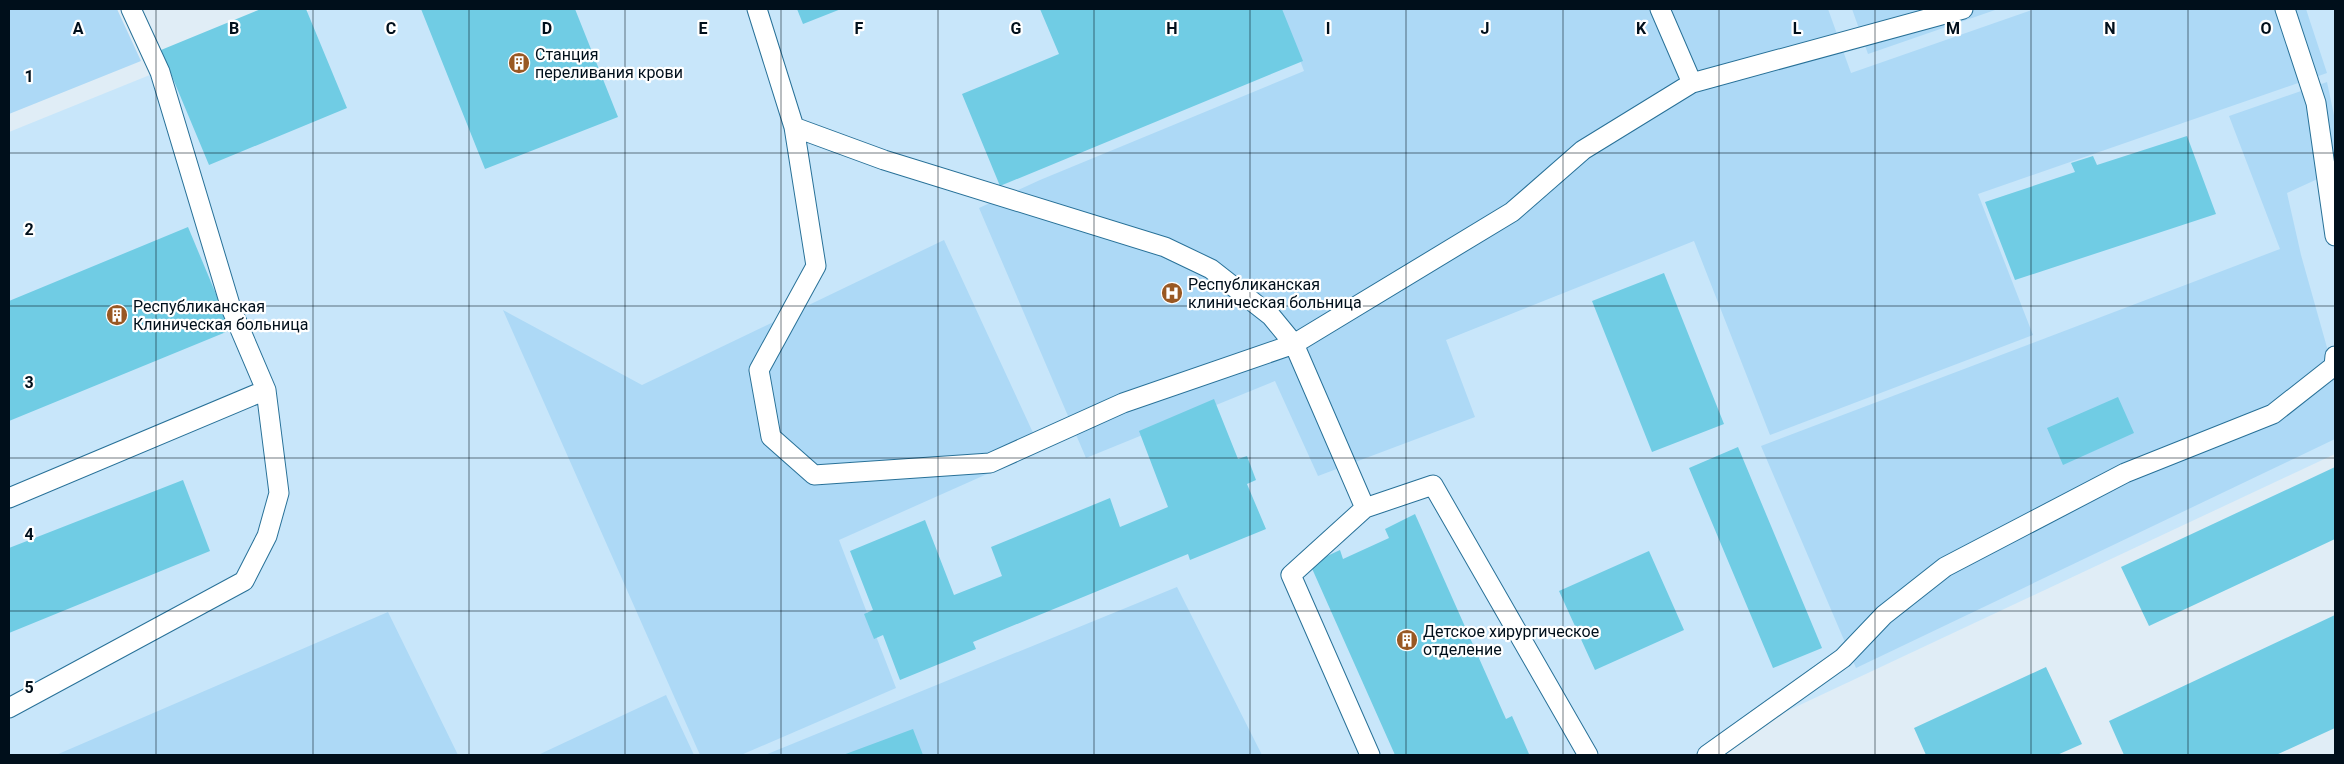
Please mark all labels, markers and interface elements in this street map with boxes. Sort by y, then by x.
text: A [73,19,84,38]
text: B [229,19,239,38]
text: C [386,19,396,38]
text: D [542,19,552,38]
text: E [699,19,708,38]
text: F [855,19,864,38]
text: G [1011,19,1022,38]
text: H [1166,19,1178,38]
text: I [1326,19,1330,38]
text: J [1481,19,1489,38]
text: K [1636,19,1647,38]
text: L [1793,19,1802,38]
text: M [1946,19,1960,38]
text: N [2104,19,2116,38]
text: O [2260,19,2272,38]
place label: Станция переливания крови [535,45,683,82]
building icon: Станция переливания крови [507,51,531,75]
text: 1 [24,67,34,86]
text: 2 [24,220,34,239]
place label: Республиканская клиническая больница [1188,275,1362,312]
hospital icon: Республиканская клиническая больница [1160,281,1184,305]
place label: Республиканская Клиническая больница [133,297,308,334]
building icon: Республиканская Клиническая больница [105,303,129,327]
text: 3 [24,373,34,392]
text: 4 [24,525,34,544]
place label: Детское хирургическое отделение [1423,622,1599,659]
building icon: Детское хирургическое отделение [1395,628,1419,652]
text: 5 [24,678,34,697]

